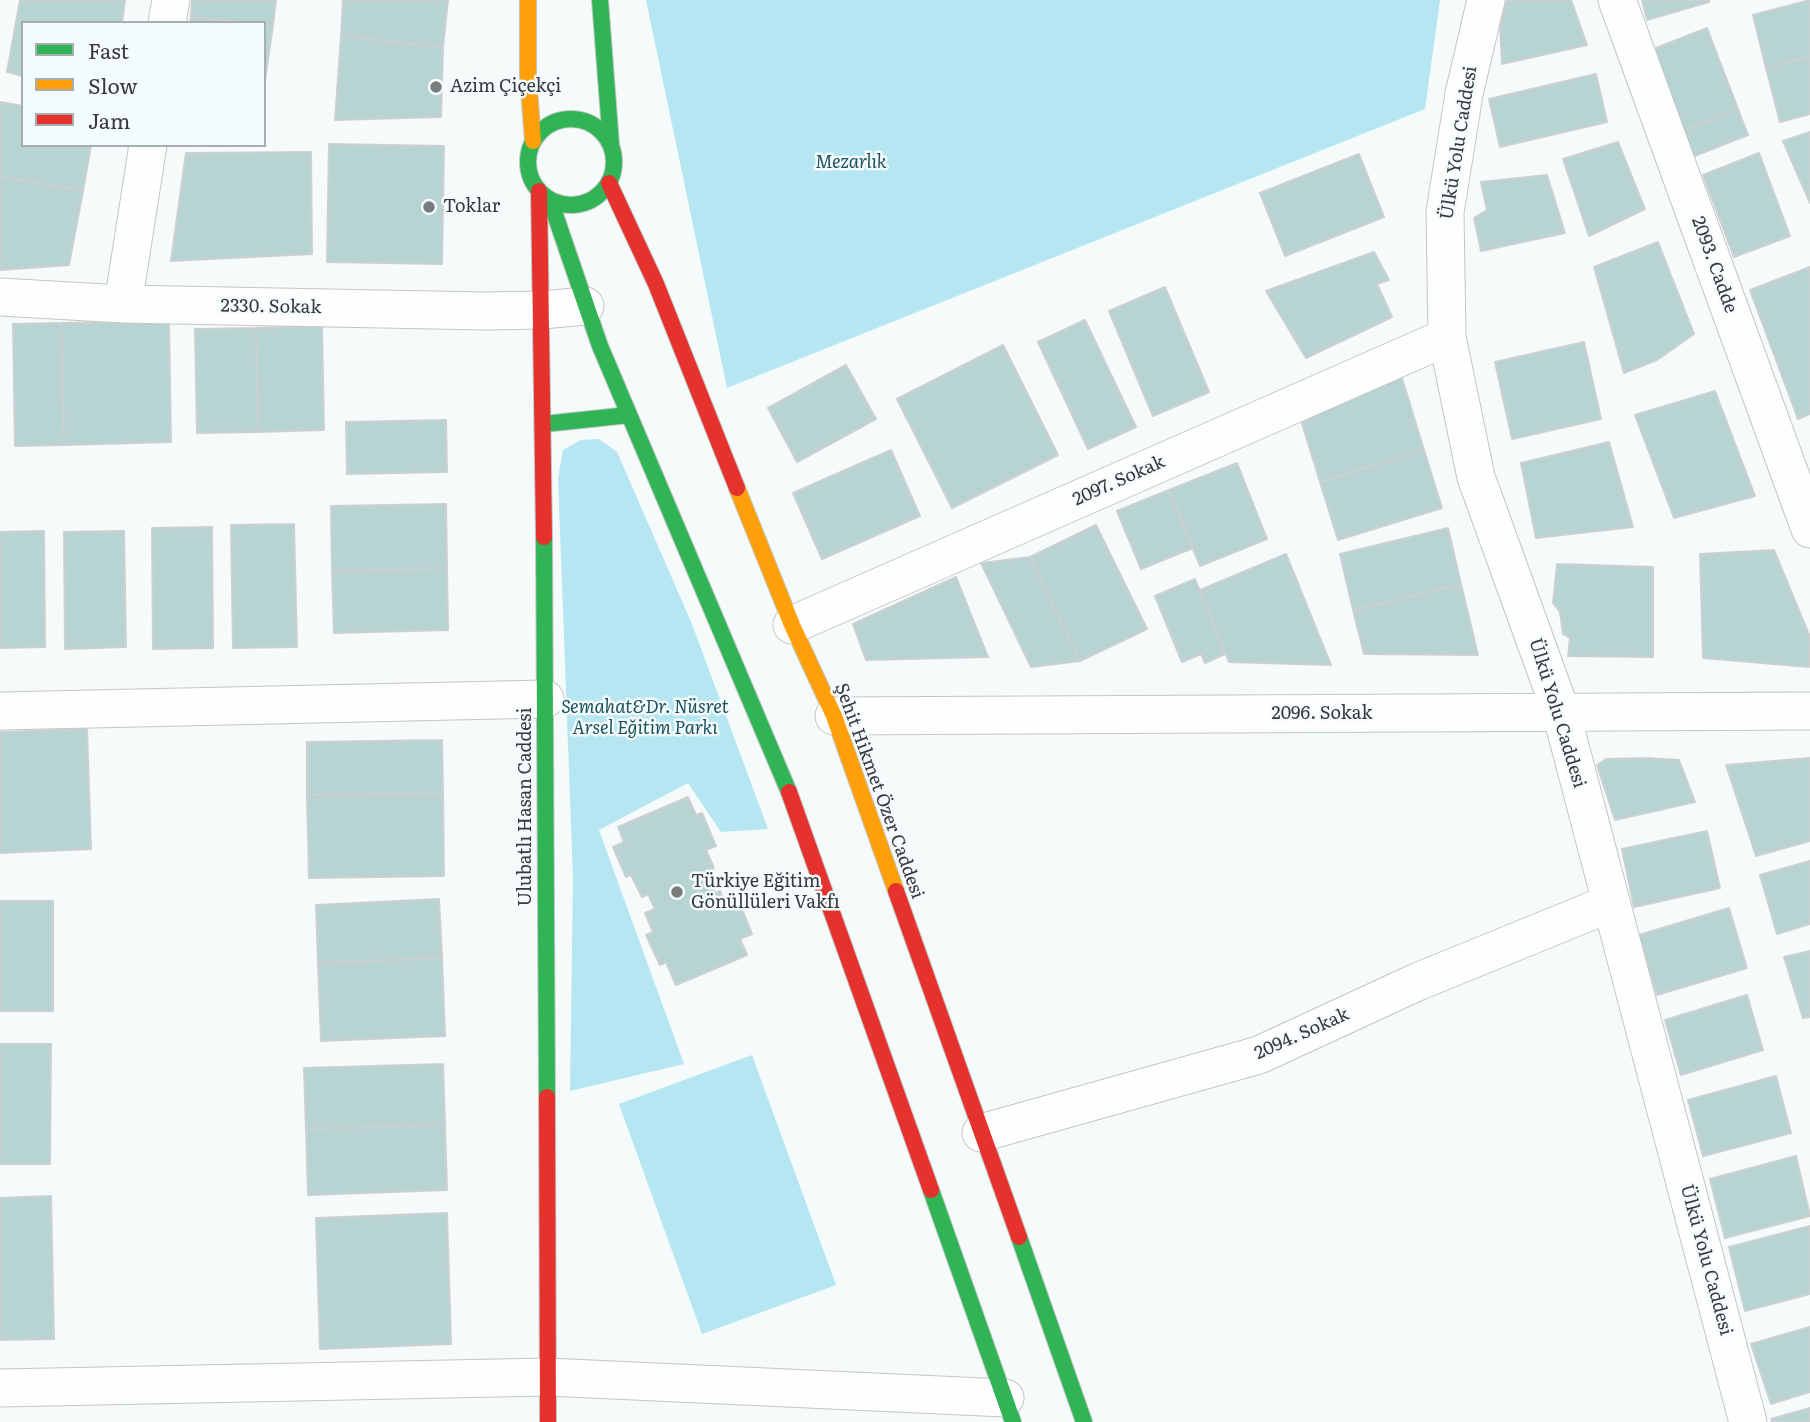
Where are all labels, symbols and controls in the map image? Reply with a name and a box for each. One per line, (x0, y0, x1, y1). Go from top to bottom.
legend (21, 21, 266, 147)
text: Fast (88, 34, 129, 65)
street label: Ülkü Yolu Caddesi (1436, 65, 1482, 221)
text: Slow (88, 69, 138, 100)
place label: Azim Çiçekçi (450, 76, 561, 98)
marker: Azim Çiçekçi (428, 79, 444, 95)
text: Jam (88, 104, 130, 135)
park label: Mezarlık (815, 152, 887, 174)
place label: Toklar (443, 196, 500, 218)
marker: Toklar (421, 199, 437, 215)
street label: 2093. Cadde (1687, 214, 1741, 316)
street label: 2330. Sokak (220, 295, 322, 319)
street label: 2097. Sokak (1070, 451, 1168, 511)
street label: Ülkü Yolu Caddesi (1524, 635, 1590, 791)
street label: Şehit Hikmet Özer Caddesi (830, 680, 928, 902)
park label: Semahat&Dr. Nüsret Arsel Eğitim Parkı (561, 697, 729, 740)
street label: 2096. Sokak (1272, 703, 1372, 725)
street label: Ulubatlı Hasan Caddesi (515, 708, 537, 906)
place label: Türkiye Eğitim Gönüllüleri Vakfı (691, 871, 840, 914)
marker: Türkiye Eğitim Gönüllüleri Vakfı (669, 884, 685, 900)
street label: 2094. Sokak (1251, 1004, 1353, 1064)
street label: Ülkü Yolu Caddesi (1675, 1182, 1737, 1338)

